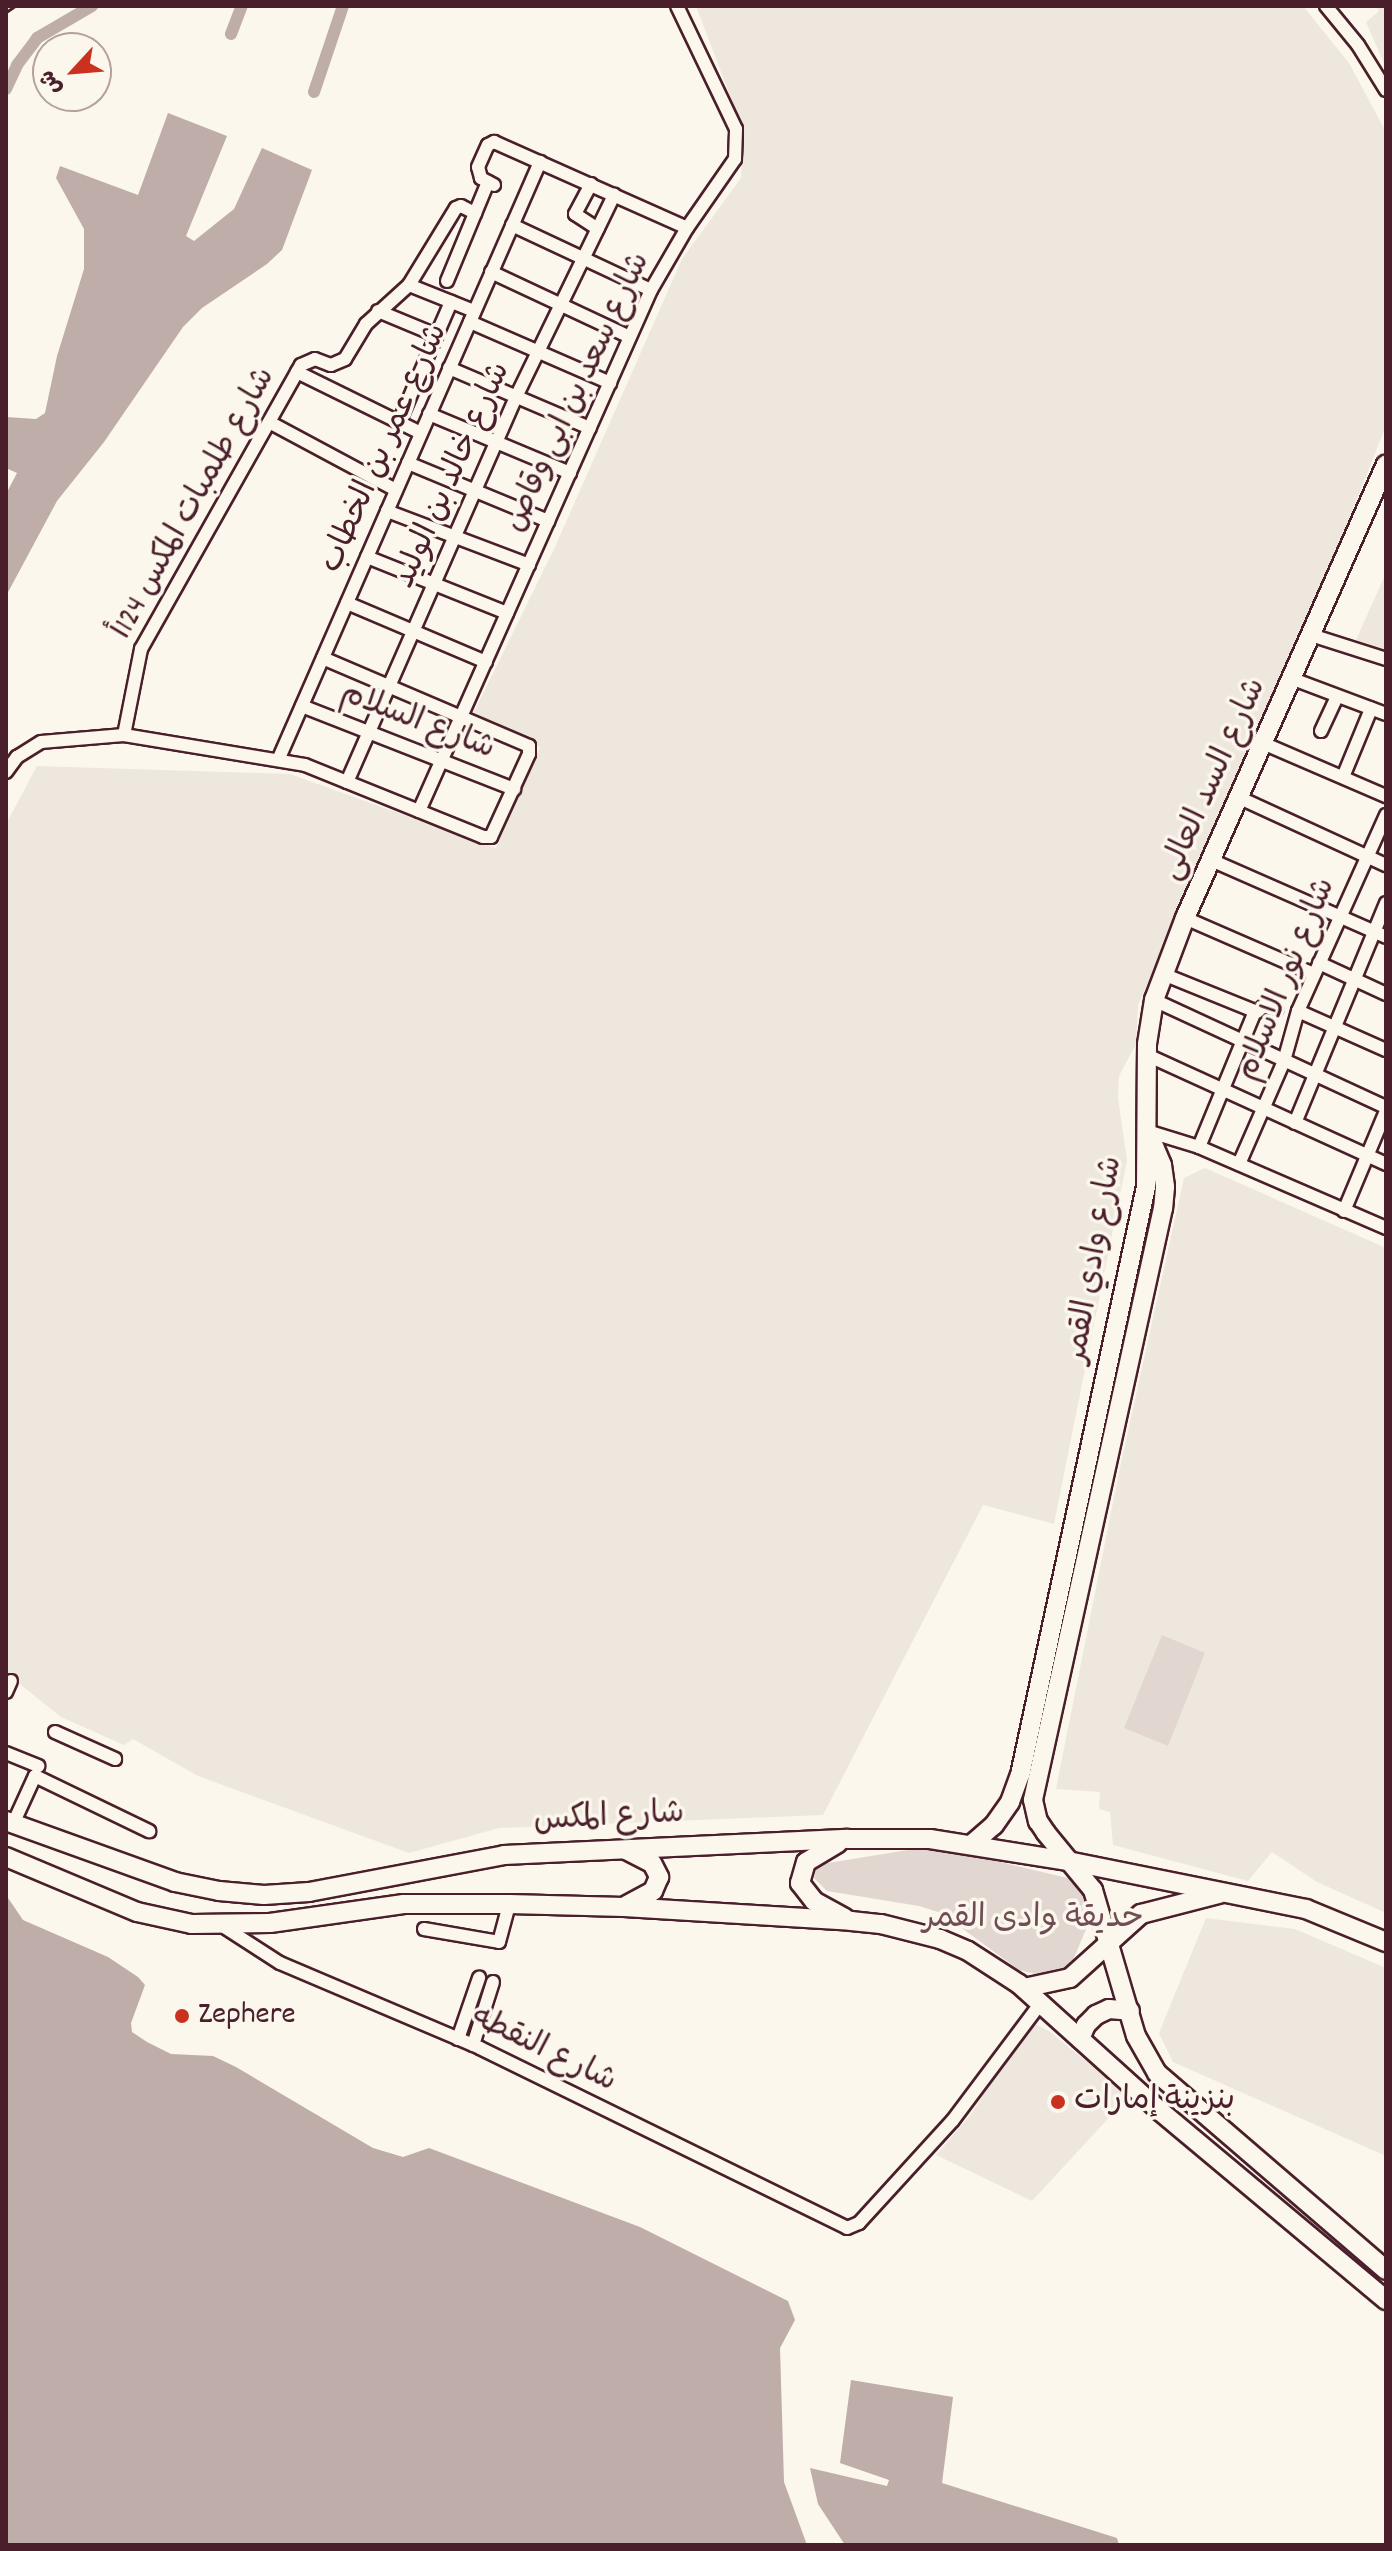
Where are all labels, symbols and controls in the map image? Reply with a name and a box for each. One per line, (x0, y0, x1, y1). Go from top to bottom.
north arrow (32, 32, 112, 112)
text: ش (33, 64, 71, 100)
street label: شارع سعد بن ابى وقاص (497, 247, 661, 539)
street label: شارع عمر بن الخطاب (314, 318, 458, 580)
street label: شارع خالد بن الوليد (387, 357, 521, 595)
street label: شارع طلمبات المكس 124أ (104, 362, 286, 646)
street label: شارع السد العالى (1153, 673, 1277, 887)
street label: شارع السلام (334, 676, 500, 770)
street label: شارع نور الاسلام (1230, 873, 1346, 1087)
street label: شارع وادي القمر (1059, 1153, 1133, 1367)
street label: شارع المكس (533, 1796, 685, 1842)
park label: حديقة وادى القمر (922, 1901, 1144, 1939)
place label: Zephere (198, 1997, 296, 2035)
street label: شارع النقطه (464, 1999, 622, 2103)
marker: Zephere (173, 2007, 191, 2025)
place label: بنزينة إمارات (1074, 2083, 1235, 2121)
marker: بنزينة إمارات (1049, 2093, 1067, 2111)

